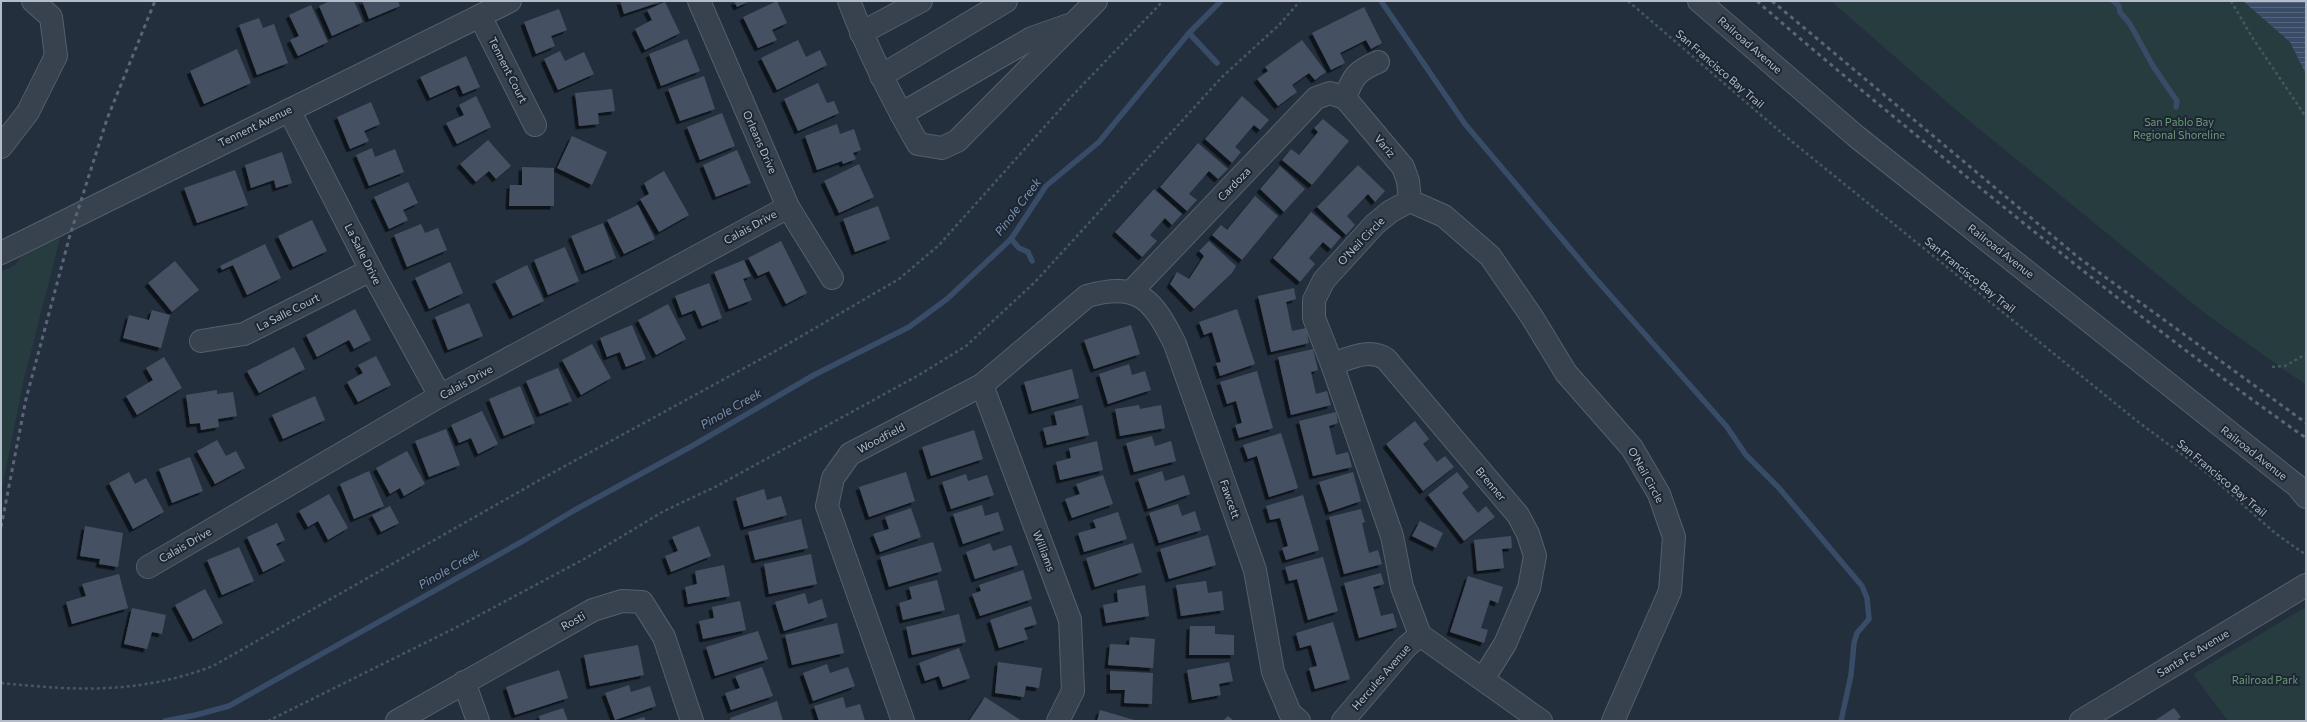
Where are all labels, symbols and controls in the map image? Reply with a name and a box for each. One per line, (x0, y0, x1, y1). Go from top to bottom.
street label: Railroad Avenue (1716, 13, 1785, 76)
street label: San Francisco Bay Trail (1673, 27, 1767, 111)
street label: Tennent Court (486, 35, 531, 105)
street label: Tennent Avenue (216, 102, 294, 149)
street label: Orleans Drive (741, 108, 780, 176)
park label: San Pablo Bay Regional Shoreline (2133, 115, 2225, 141)
street label: Variz (1372, 132, 1399, 160)
street label: Cardoza (1215, 164, 1253, 203)
water label: Pinole Creek (991, 175, 1044, 238)
street label: Calais Drive (721, 207, 779, 246)
street label: O'Neil Circle (1335, 214, 1387, 267)
street label: La Salle Drive (343, 221, 384, 286)
street label: Railroad Avenue (1966, 221, 2037, 281)
street label: San Francisco Bay Trail (1922, 234, 2018, 315)
street label: La Salle Court (254, 290, 322, 333)
street label: Calais Drive (437, 362, 495, 401)
water label: Pinole Creek (697, 385, 764, 431)
street label: Woodfield (855, 420, 907, 456)
street label: Railroad Avenue (2219, 423, 2290, 483)
street label: San Francisco Bay Trail (2175, 436, 2270, 519)
street label: O'Neil Circle (1626, 445, 1667, 505)
street label: Brenner (1474, 464, 1510, 504)
street label: Fawcett (1218, 478, 1243, 521)
street label: Calais Drive (156, 524, 213, 565)
street label: Williams (1031, 528, 1058, 573)
water label: Pinole Creek (415, 545, 482, 591)
street label: Rosti (558, 609, 587, 633)
street label: Santa Fe Avenue (2154, 626, 2231, 679)
street label: Hercules Avenue (1349, 641, 1413, 712)
park label: Railroad Park (2232, 673, 2298, 686)

